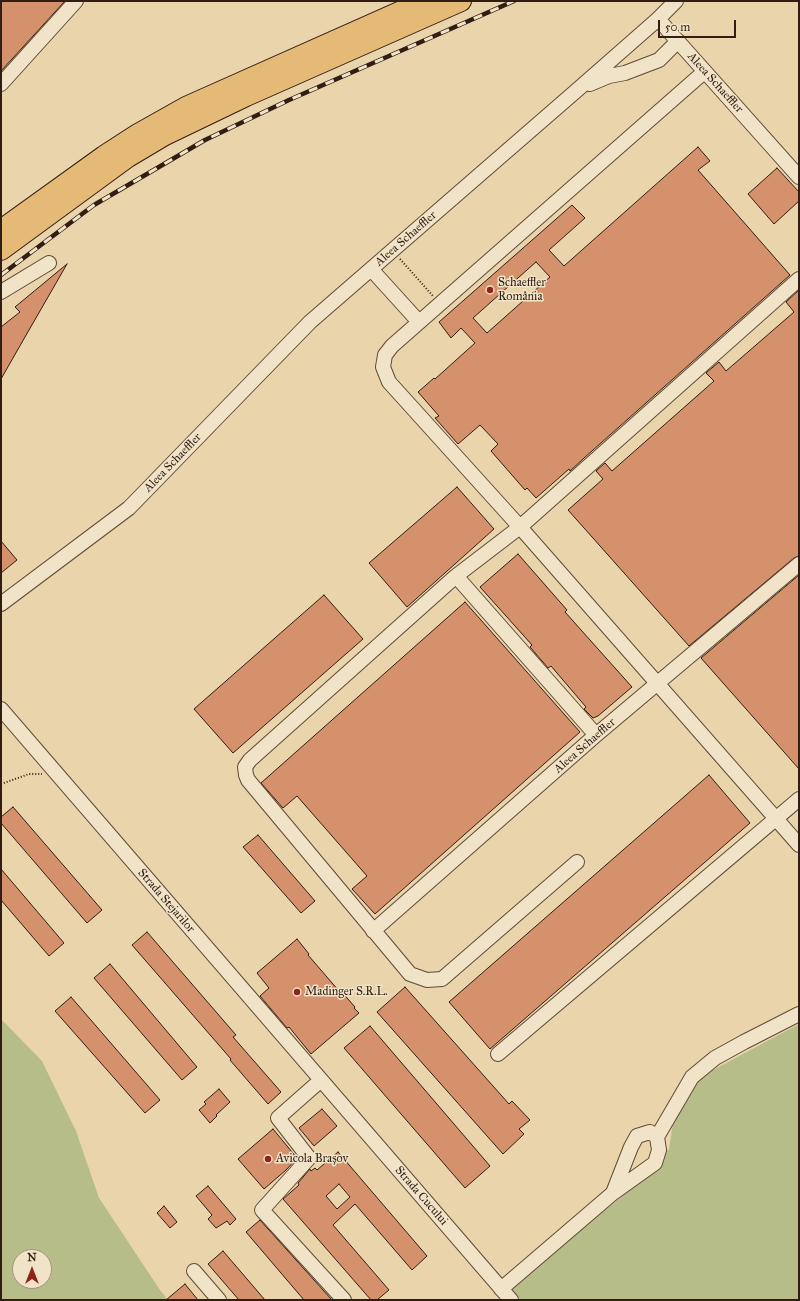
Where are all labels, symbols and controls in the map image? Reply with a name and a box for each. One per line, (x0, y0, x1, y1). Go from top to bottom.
scale bar (660, 12, 738, 38)
text: 50 m (665, 20, 690, 34)
street label: Aleea Schaeffler (684, 50, 746, 116)
street label: Aleea Schaeffler (372, 208, 440, 270)
place label: Schaeffler România (498, 276, 546, 304)
marker: Schaeffler România (485, 285, 495, 295)
street label: Aleea Schaeffler (141, 430, 205, 496)
street label: Aleea Schaeffler (551, 715, 619, 777)
street label: Strada Stejarilor (134, 866, 198, 936)
place label: Madinger S.R.L. (305, 985, 388, 999)
marker: Madinger S.R.L. (292, 987, 302, 997)
place label: Avicola Brașov (276, 1152, 348, 1166)
marker: Avicola Brașov (263, 1154, 273, 1164)
street label: Strada Cucului (392, 1164, 450, 1228)
north arrow (12, 1249, 52, 1289)
text: N (27, 1251, 37, 1264)

